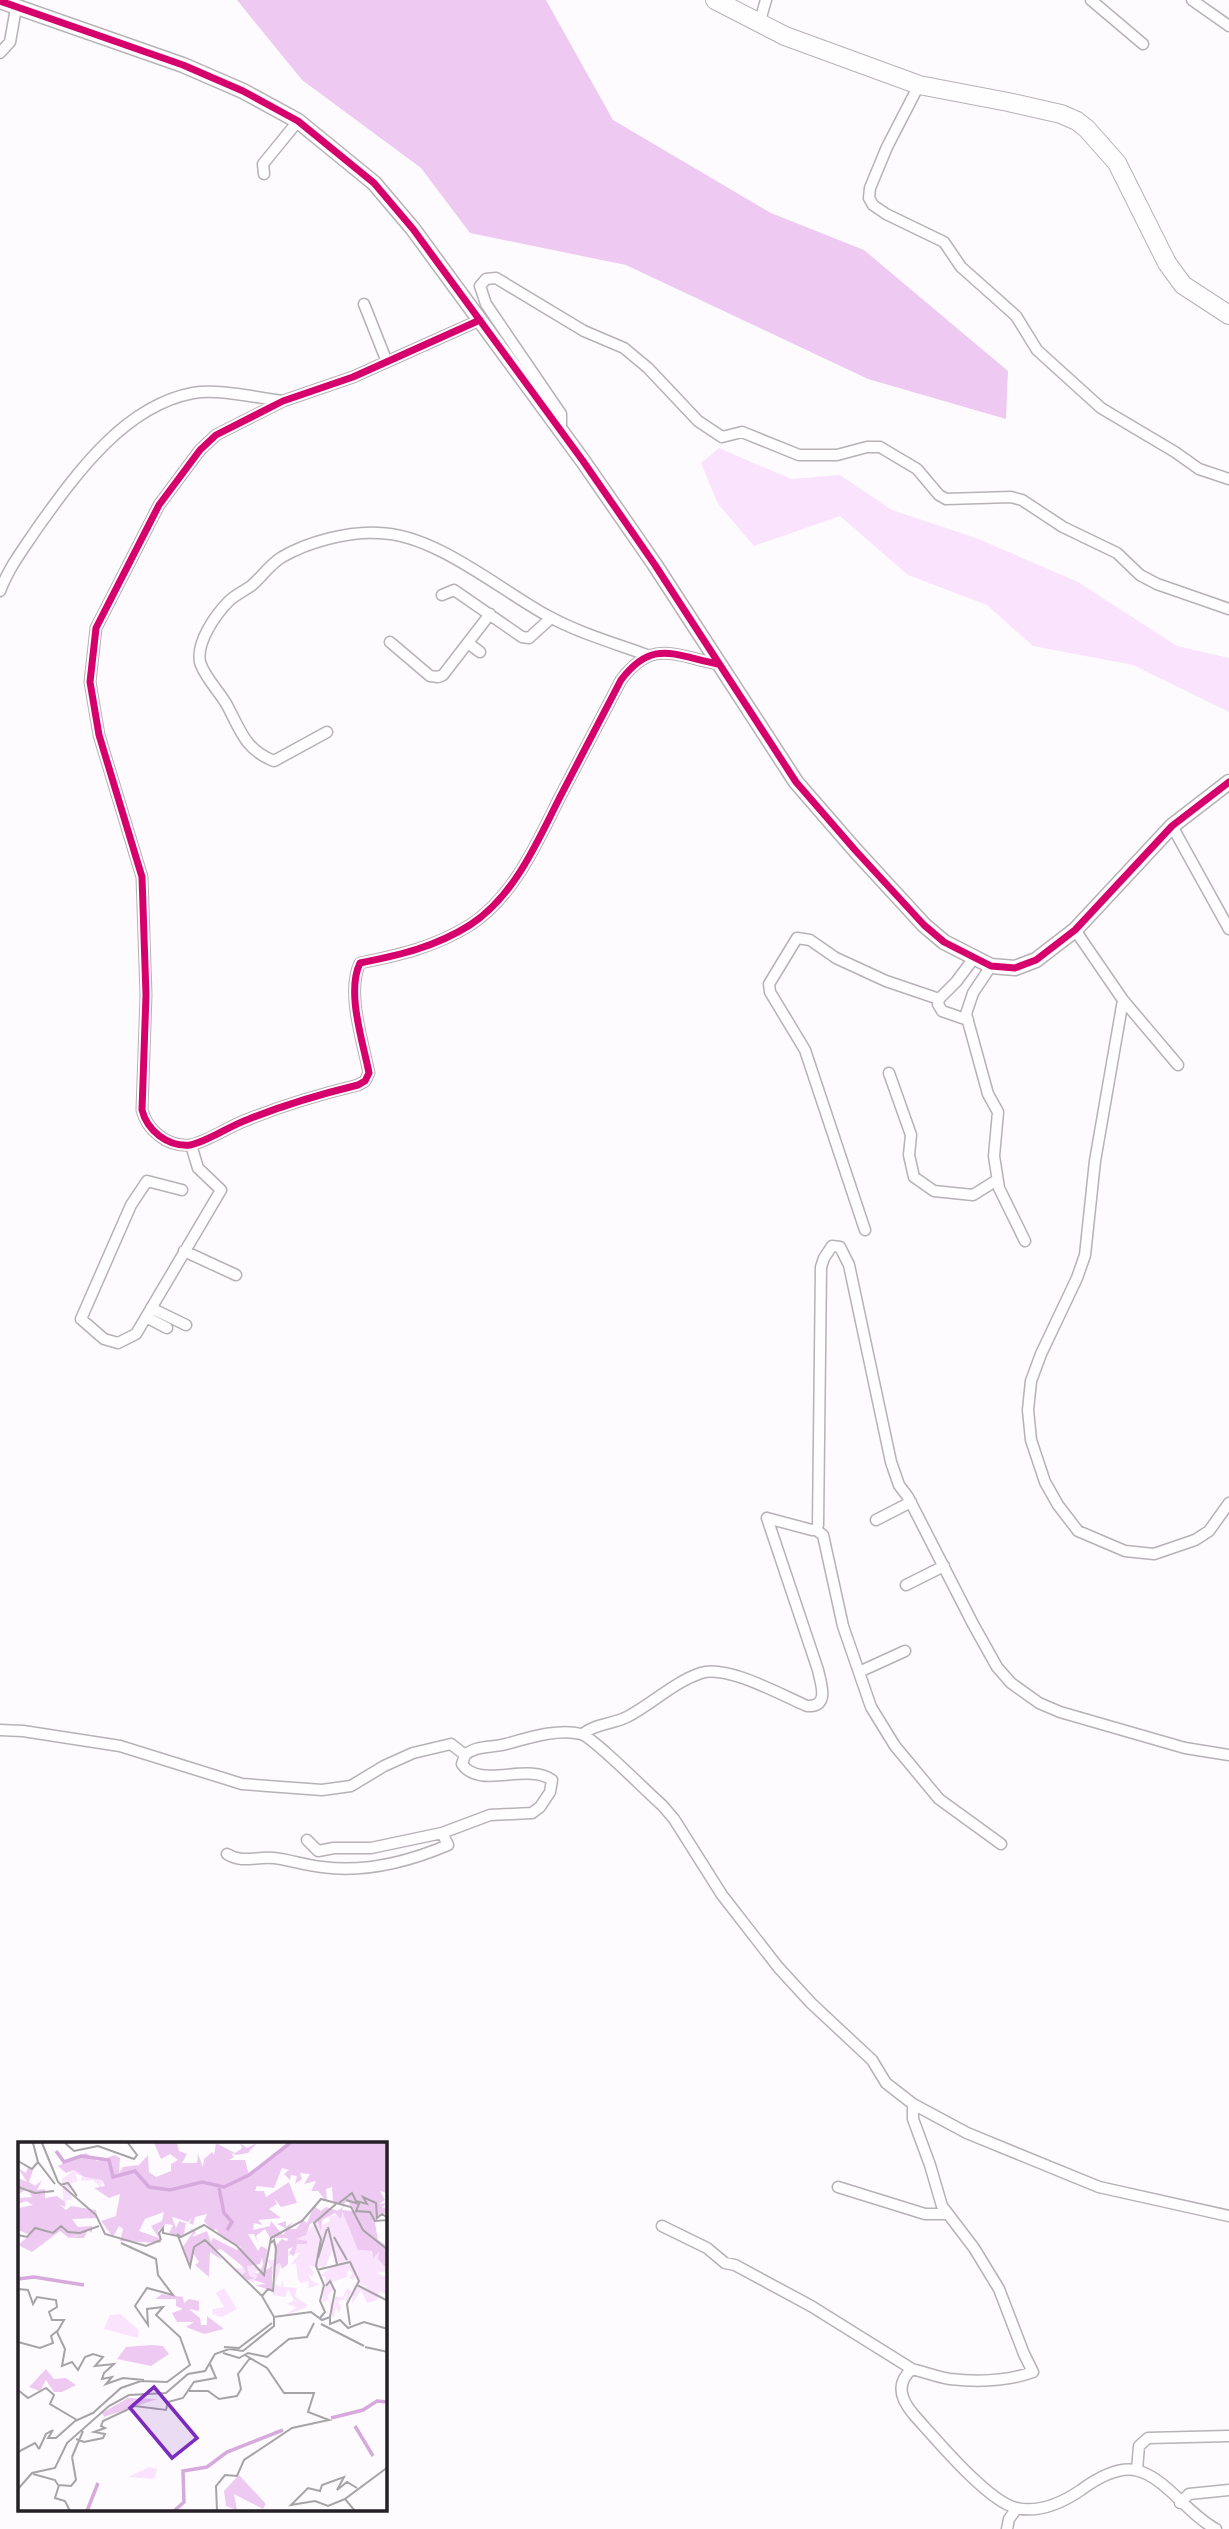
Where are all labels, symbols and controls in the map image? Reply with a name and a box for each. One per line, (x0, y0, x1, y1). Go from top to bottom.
inset map (18, 2142, 387, 2512)

